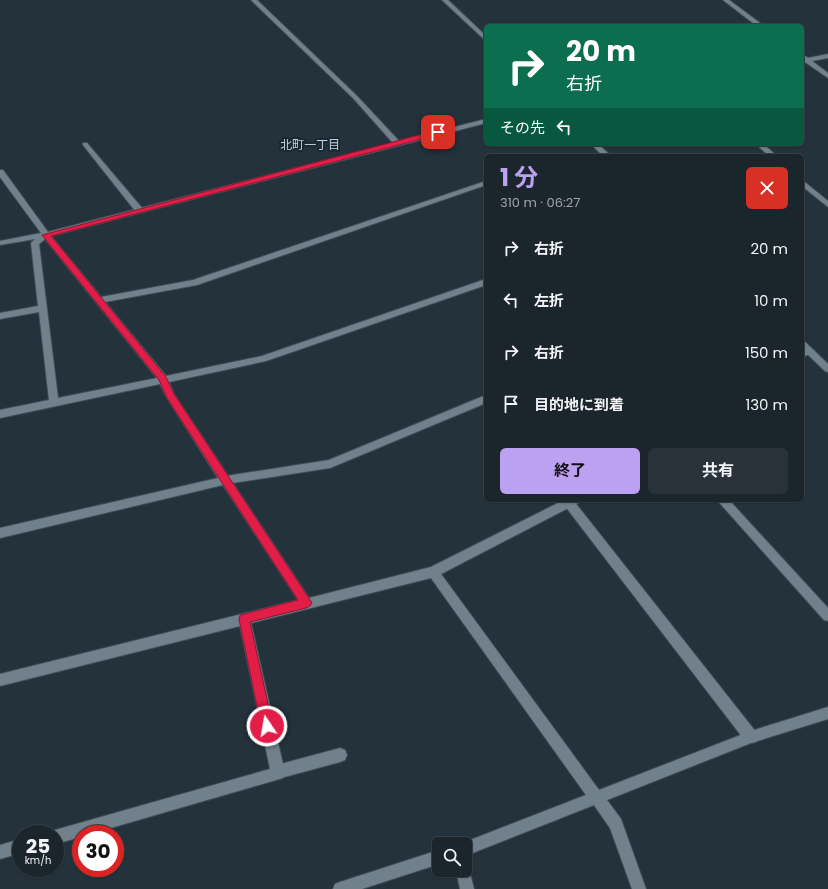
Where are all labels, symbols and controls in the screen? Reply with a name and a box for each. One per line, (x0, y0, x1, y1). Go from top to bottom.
text: 20 m (566, 32, 636, 71)
icon: right (500, 40, 552, 92)
text: 右折 (566, 71, 602, 96)
pin (421, 115, 455, 149)
icon: left (553, 116, 575, 138)
text: その先 (500, 117, 545, 138)
icon: arrive (427, 121, 449, 143)
district label: 北町一丁目 (280, 136, 340, 153)
text: 1 分 (500, 161, 538, 194)
button: close (746, 167, 788, 209)
text: 310 m · 06:27 (500, 193, 580, 212)
icon: right (500, 237, 522, 259)
text: 右折 (534, 238, 564, 259)
text: 20 m (750, 238, 788, 259)
icon: left (500, 289, 522, 311)
text: 左折 (534, 290, 564, 311)
text: 10 m (754, 290, 788, 311)
icon: right (500, 341, 522, 363)
text: 右折 (534, 342, 564, 363)
text: 150 m (745, 342, 788, 363)
icon: arrive (500, 393, 522, 415)
text: 目的地に到着 (534, 394, 624, 415)
text: 130 m (745, 394, 788, 415)
button: 終了 (500, 448, 640, 494)
button: 共有 (648, 448, 788, 494)
position arrow (246, 705, 288, 747)
speed limit sign: 30 (72, 825, 124, 877)
text: 25 (26, 832, 50, 860)
map controls (432, 837, 472, 877)
button: search (432, 837, 472, 877)
text: km/h (25, 853, 51, 868)

